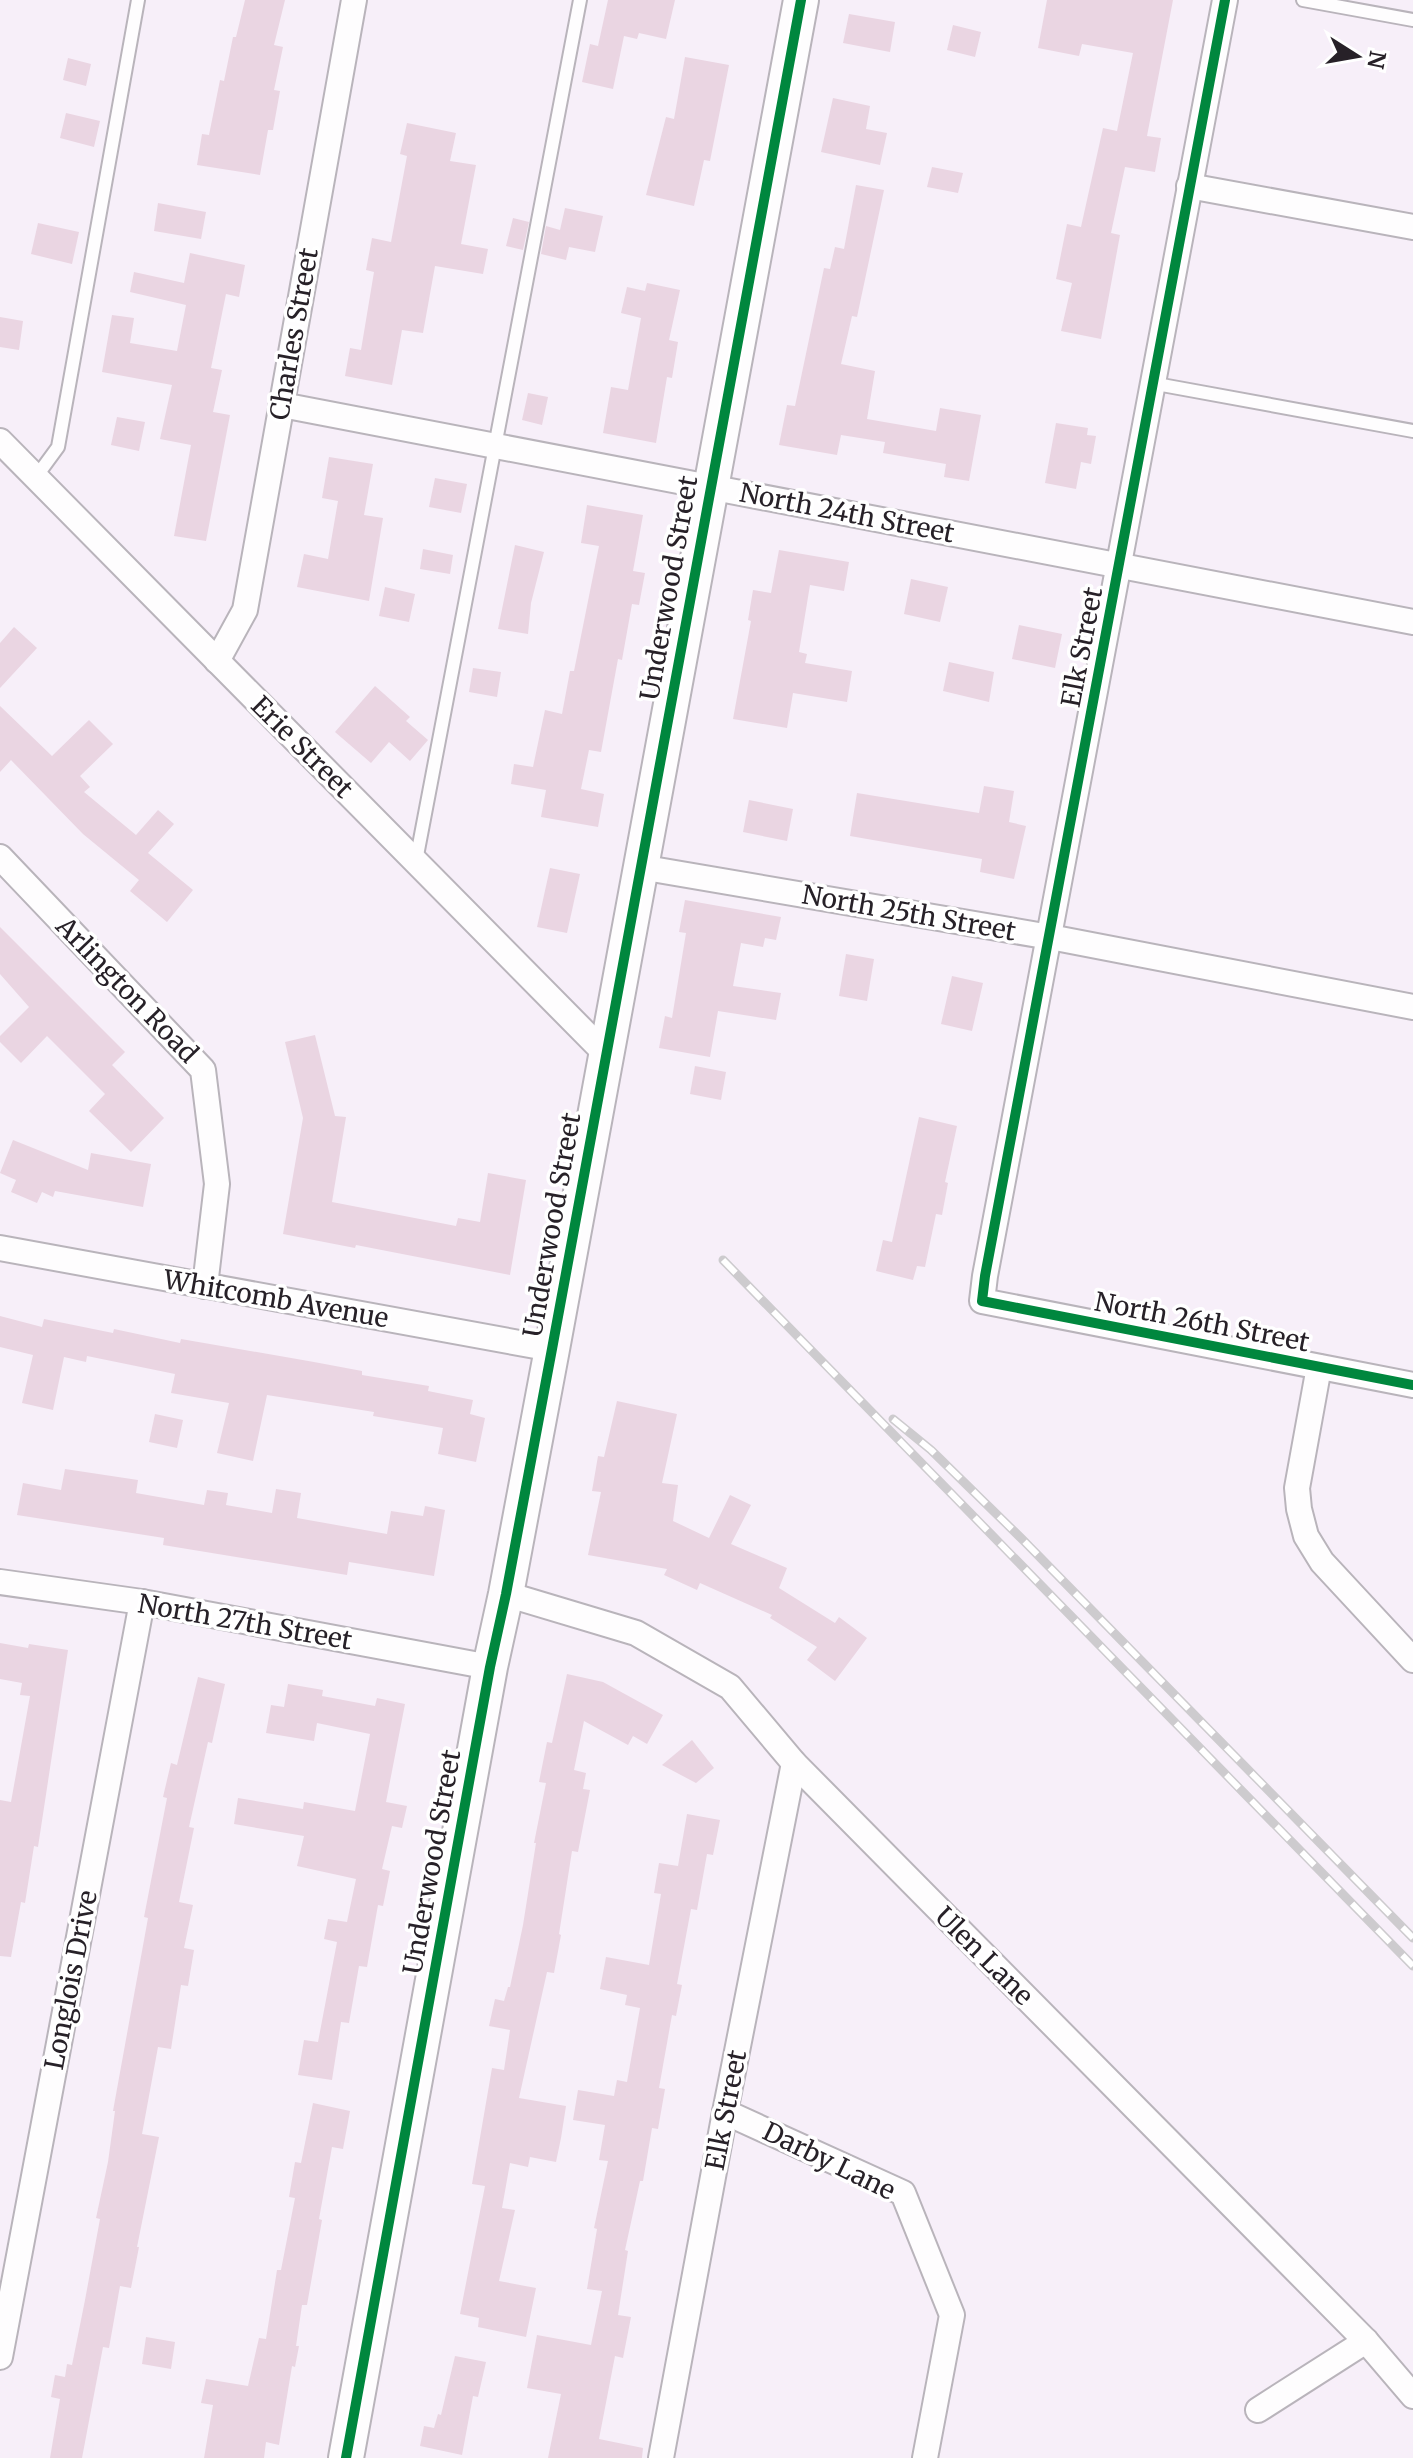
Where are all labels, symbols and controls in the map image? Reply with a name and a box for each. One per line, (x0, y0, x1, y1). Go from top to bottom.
north arrow (1317, 16, 1397, 96)
text: N (1361, 49, 1392, 72)
street label: Charles Street (262, 245, 325, 423)
street label: Underwood Street (633, 473, 705, 703)
street label: North 24th Street (737, 476, 957, 550)
street label: Elk Street (1054, 584, 1109, 710)
street label: Erie Street (244, 689, 360, 805)
street label: North 25th Street (800, 877, 1019, 948)
street label: Arlington Road (49, 909, 205, 1070)
street label: Underwood Street (516, 1110, 588, 1340)
street label: Whitcomb Avenue (160, 1262, 391, 1335)
street label: North 26th Street (1092, 1285, 1312, 1359)
street label: North 27th Street (135, 1586, 355, 1657)
street label: Underwood Street (396, 1747, 468, 1977)
street label: Longlois Drive (37, 1887, 104, 2072)
street label: Ulen Lane (928, 1900, 1040, 2012)
street label: Elk Street (698, 2047, 753, 2173)
street label: Darby Lane (758, 2114, 901, 2207)

